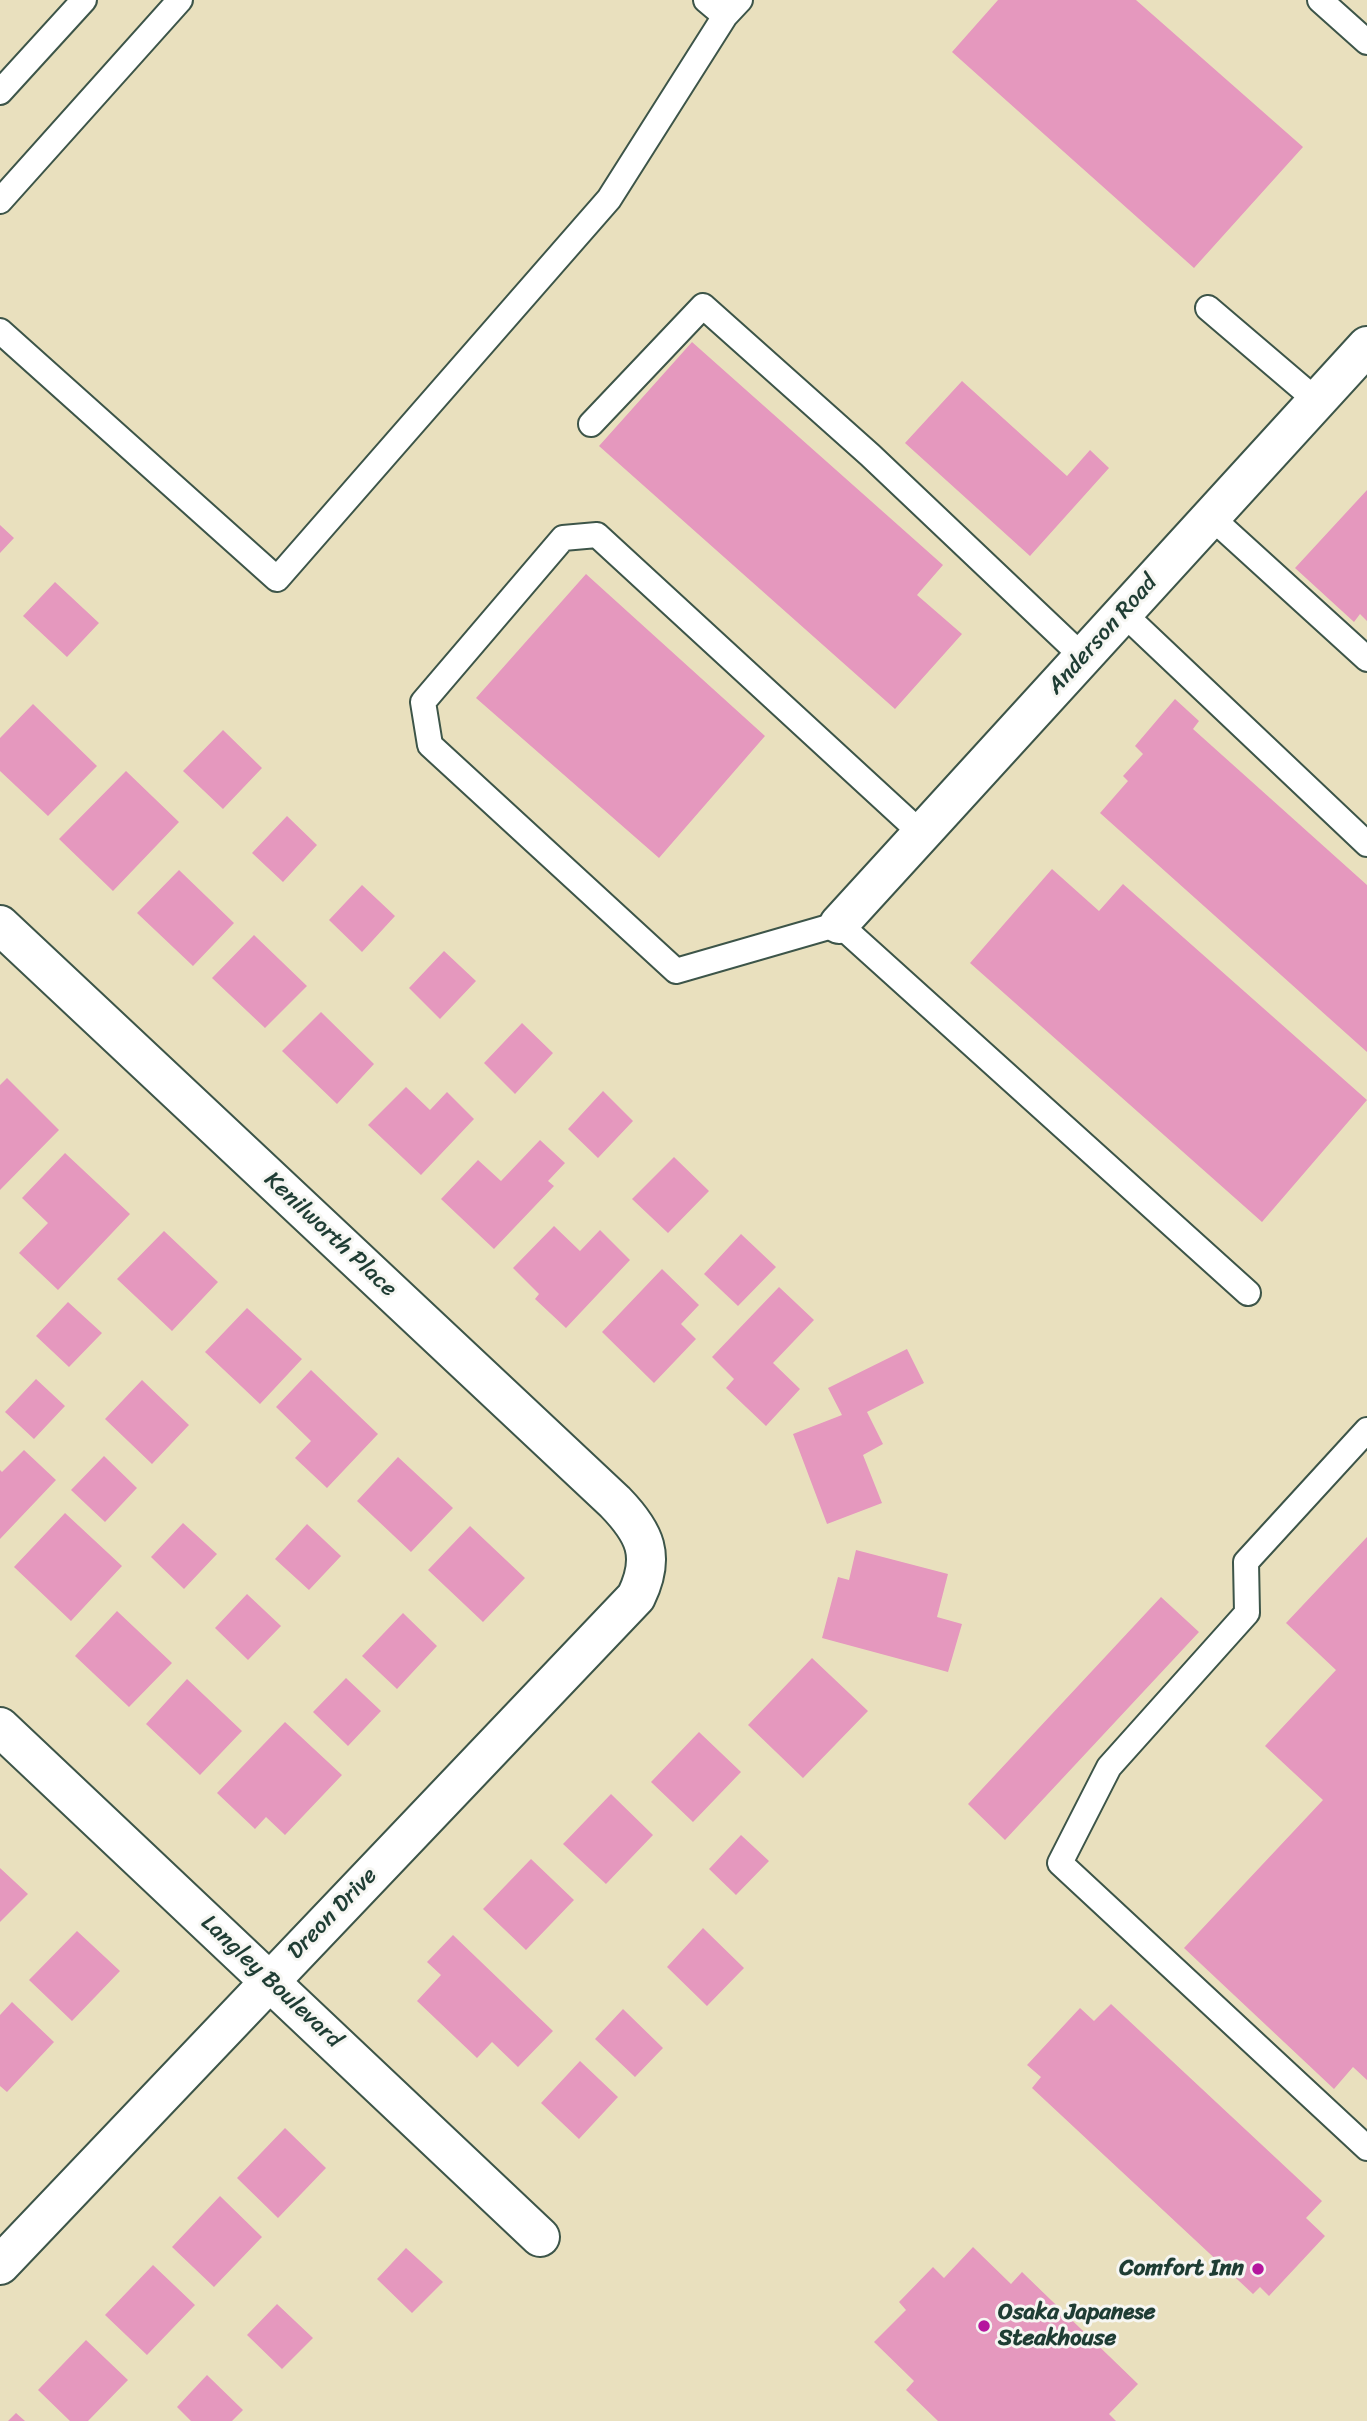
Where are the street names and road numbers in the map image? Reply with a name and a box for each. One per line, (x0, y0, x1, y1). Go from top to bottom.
street label: Anderson Road (1042, 570, 1164, 700)
street label: Kenilworth Place (258, 1167, 402, 1303)
street label: Dreon Drive (282, 1862, 384, 1966)
street label: Langley Boulevard (195, 1910, 347, 2054)

